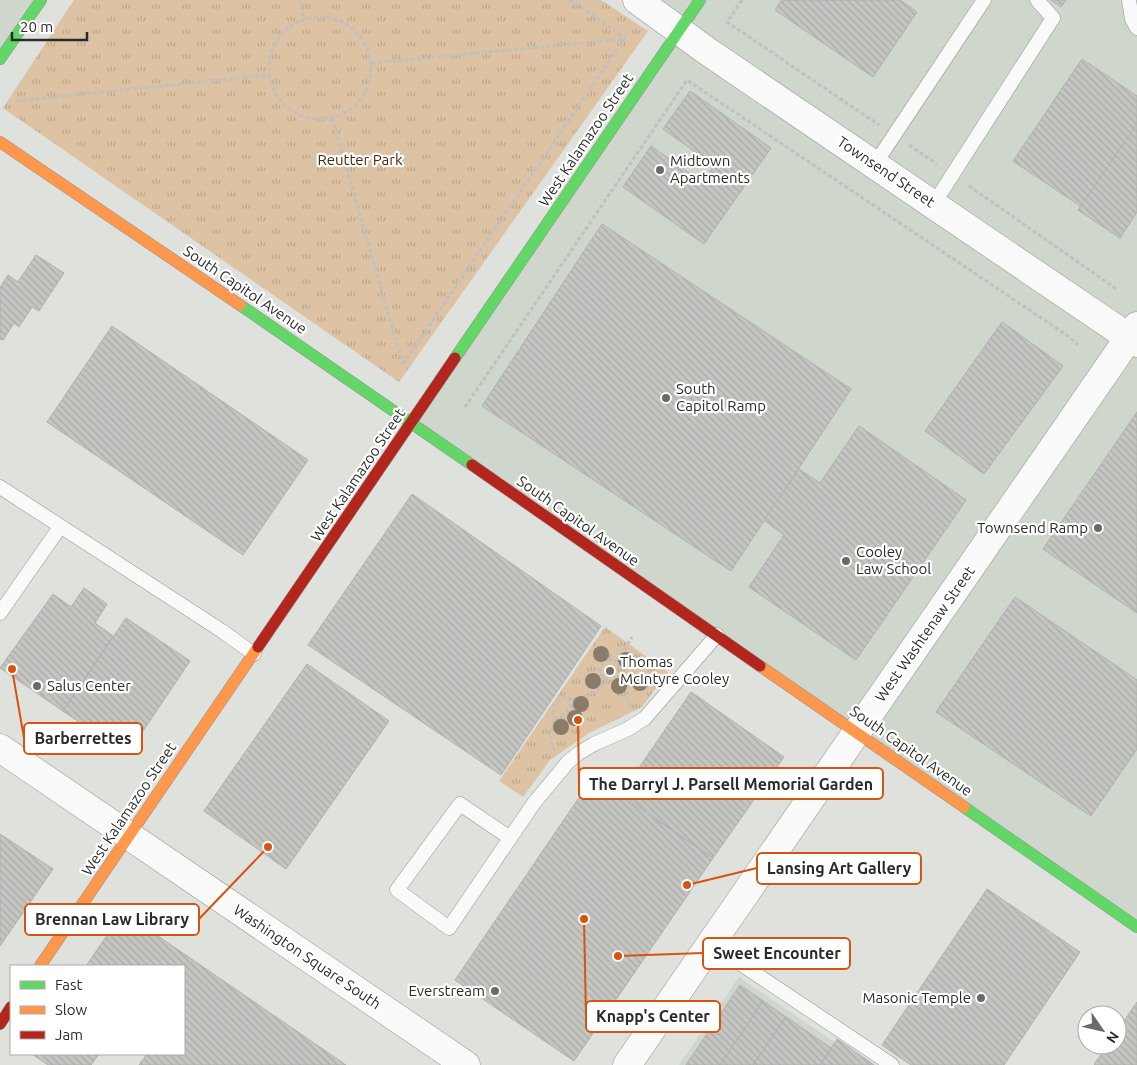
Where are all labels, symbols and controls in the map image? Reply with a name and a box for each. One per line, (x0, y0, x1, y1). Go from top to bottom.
scale bar (12, 10, 88, 42)
text: 20 m (20, 18, 53, 35)
street label: West Kalamazoo Street (535, 70, 636, 209)
street label: Townsend Street (834, 133, 938, 211)
park label: Reutter Park (317, 151, 403, 168)
place label: Midtown Apartments (670, 152, 750, 186)
marker: Midtown Apartments (654, 164, 666, 176)
street label: South Capitol Avenue (180, 242, 310, 337)
place label: South Capitol Ramp (676, 380, 766, 414)
marker: South Capitol Ramp (660, 392, 672, 404)
street label: West Kalamazoo Street (307, 405, 408, 544)
street label: South Capitol Avenue (514, 472, 643, 569)
place label: Townsend Ramp (977, 519, 1088, 536)
marker: Townsend Ramp (1092, 522, 1104, 534)
place label: Cooley Law School (856, 543, 931, 577)
marker: Cooley Law School (840, 555, 852, 567)
street label: West Washtenaw Street (871, 563, 978, 705)
place label: Thomas McIntyre Cooley (620, 653, 729, 687)
marker: Thomas McIntyre Cooley (604, 665, 616, 677)
place label: Salus Center (47, 677, 131, 694)
marker: Salus Center (31, 680, 43, 692)
street label: South Capitol Avenue (847, 702, 976, 799)
callout: Barberrettes (24, 723, 142, 754)
text: Barberrettes (34, 729, 132, 747)
street label: West Kalamazoo Street (78, 739, 179, 878)
callout: The Darryl J. Parsell Memorial Garden (579, 768, 883, 799)
text: The Darryl J. Parsell Memorial Garden (589, 775, 873, 793)
callout: Lansing Art Gallery (757, 853, 921, 884)
text: Lansing Art Gallery (767, 859, 912, 877)
street label: Washington Square South (230, 901, 384, 1012)
callout: Brennan Law Library (25, 904, 199, 935)
text: Brennan Law Library (35, 910, 190, 928)
callout: Sweet Encounter (703, 938, 850, 969)
text: Sweet Encounter (713, 944, 841, 962)
legend (10, 965, 185, 1055)
text: Fast (55, 976, 83, 993)
place label: Everstream (408, 982, 485, 999)
marker: Everstream (489, 985, 501, 997)
place label: Masonic Temple (863, 989, 971, 1006)
marker: Masonic Temple (975, 992, 987, 1004)
text: Slow (55, 1001, 88, 1018)
callout: Knapp's Center (586, 1001, 720, 1032)
north arrow (1077, 1005, 1127, 1055)
text: Knapp's Center (596, 1007, 710, 1025)
text: Jam (55, 1026, 83, 1043)
text: N (1103, 1028, 1122, 1046)

